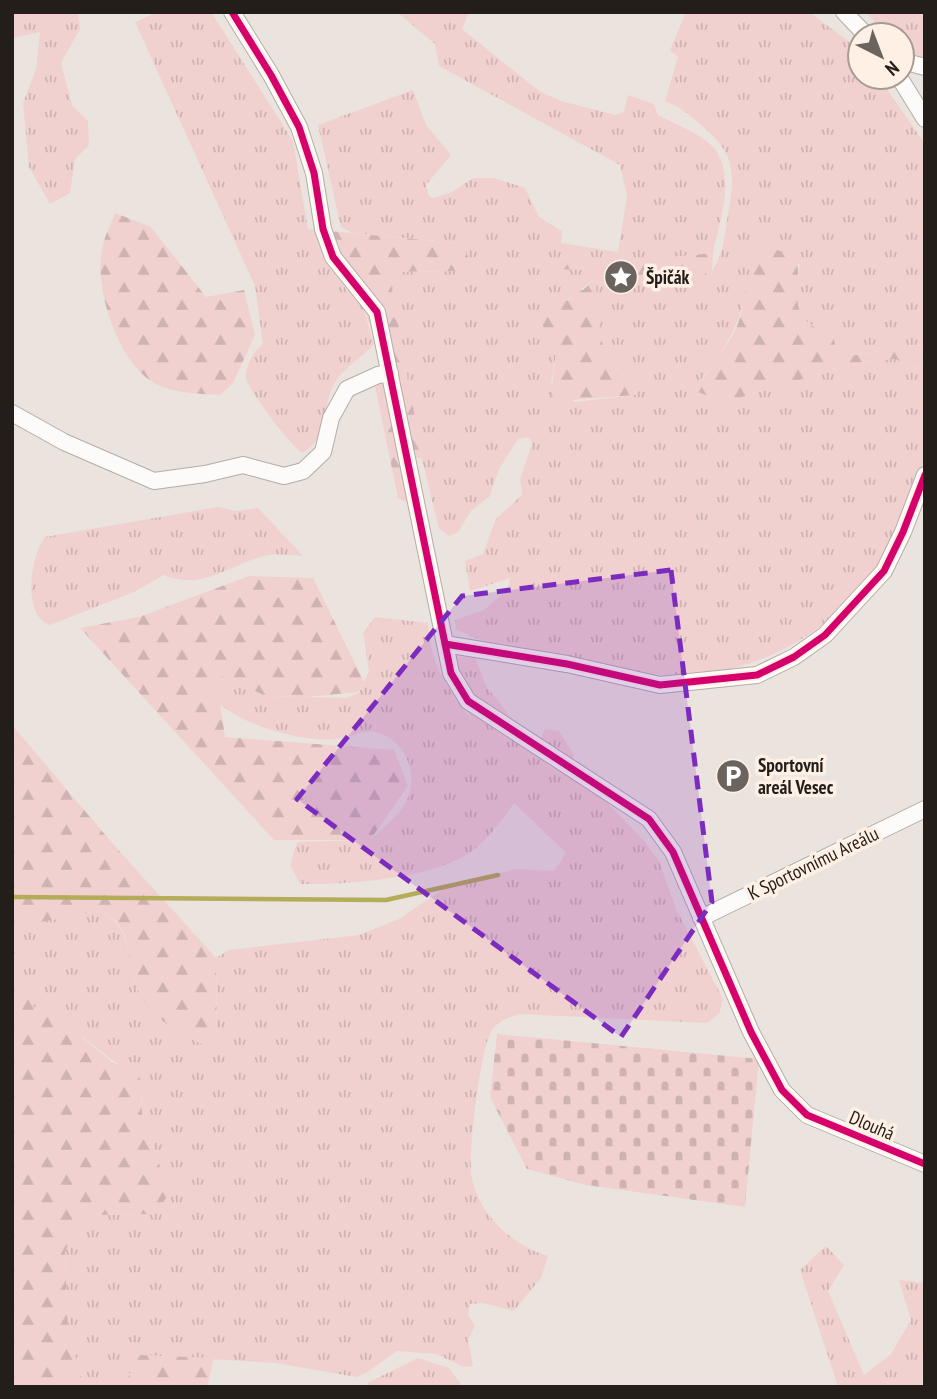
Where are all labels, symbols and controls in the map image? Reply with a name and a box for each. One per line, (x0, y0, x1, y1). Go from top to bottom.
north arrow (846, 21, 916, 91)
text: N (881, 56, 904, 81)
place icon: Špičák (602, 258, 640, 296)
place label: Špičák (646, 265, 690, 289)
place label: Sportovní areál Vesec (758, 753, 834, 799)
parking icon: Sportovní areál Vesec (714, 757, 752, 795)
street label: K Sportovnímu Areálu (744, 821, 882, 905)
street label: Dlouhá (846, 1105, 898, 1145)

